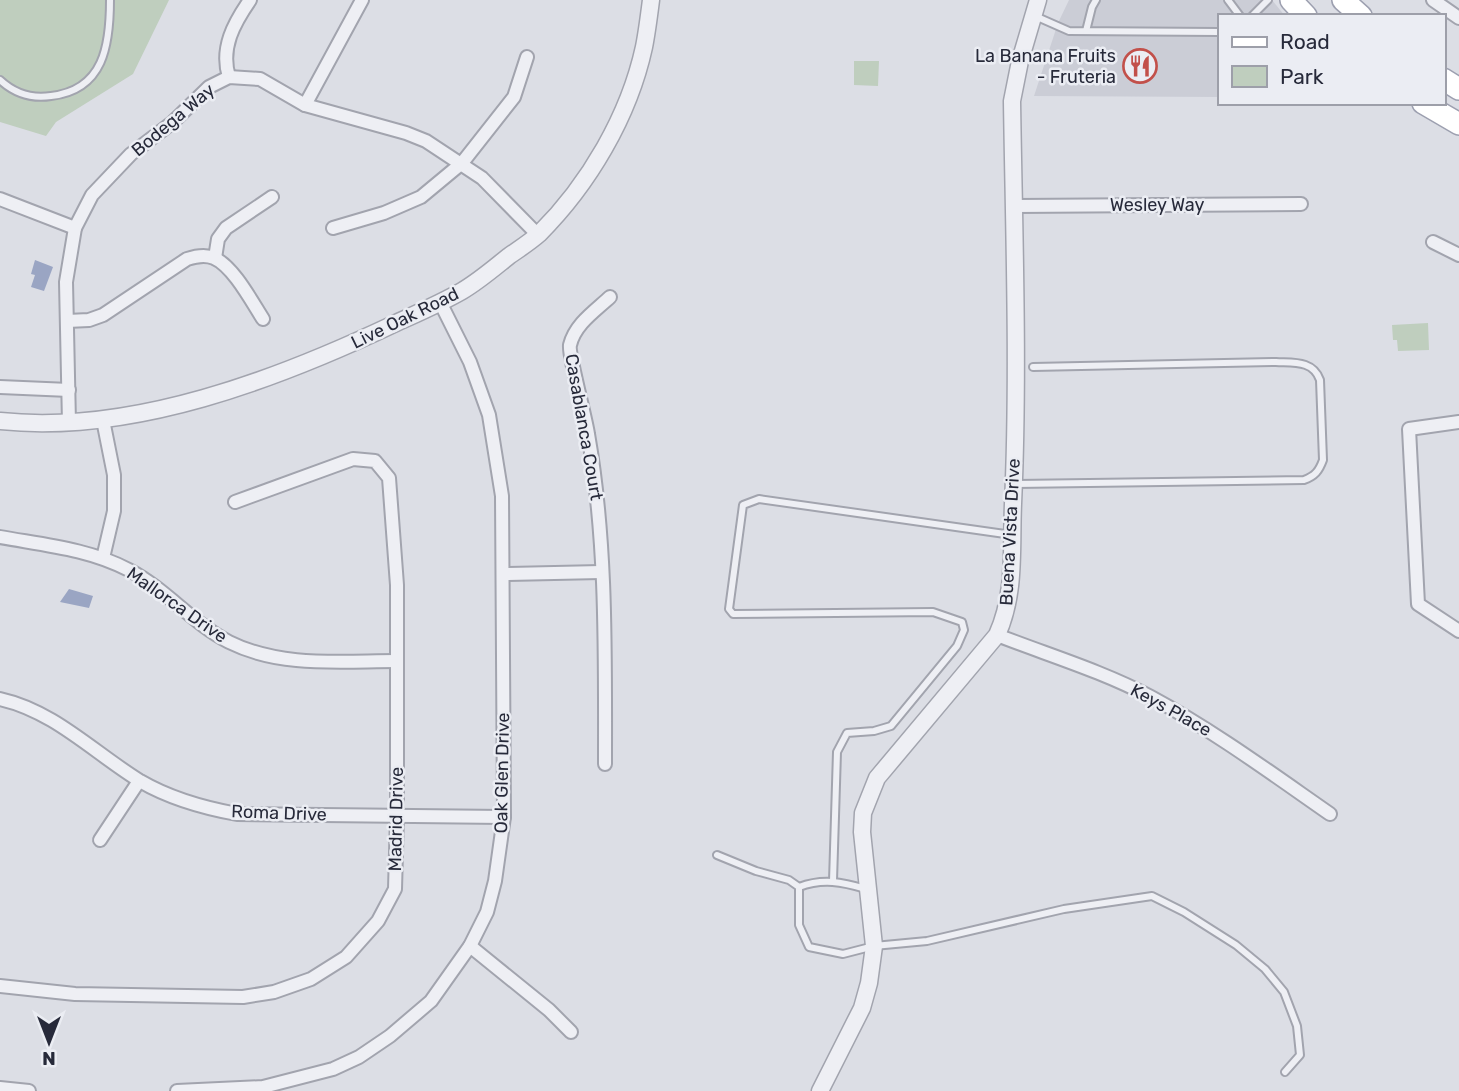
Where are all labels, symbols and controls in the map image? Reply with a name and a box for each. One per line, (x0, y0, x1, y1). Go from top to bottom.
legend (1218, 14, 1445, 105)
text: Road (1280, 29, 1330, 54)
place label: La Banana Fruits - Fruteria (975, 45, 1116, 88)
restaurant icon: La Banana Fruits - Fruteria (1121, 47, 1159, 85)
text: Park (1280, 64, 1324, 89)
street label: Bodega Way (127, 79, 219, 161)
street label: Wesley Way (1110, 194, 1204, 216)
street label: Live Oak Road (348, 282, 462, 354)
street label: Casablanca Court (560, 352, 608, 502)
street label: Buena Vista Drive (995, 458, 1025, 606)
street label: Mallorca Drive (123, 562, 231, 648)
street label: Keys Place (1127, 679, 1215, 741)
street label: Oak Glen Drive (490, 712, 514, 834)
street label: Madrid Drive (384, 767, 408, 871)
street label: Roma Drive (231, 800, 327, 826)
north arrow (14, 1007, 84, 1077)
text: N (42, 1047, 56, 1070)

